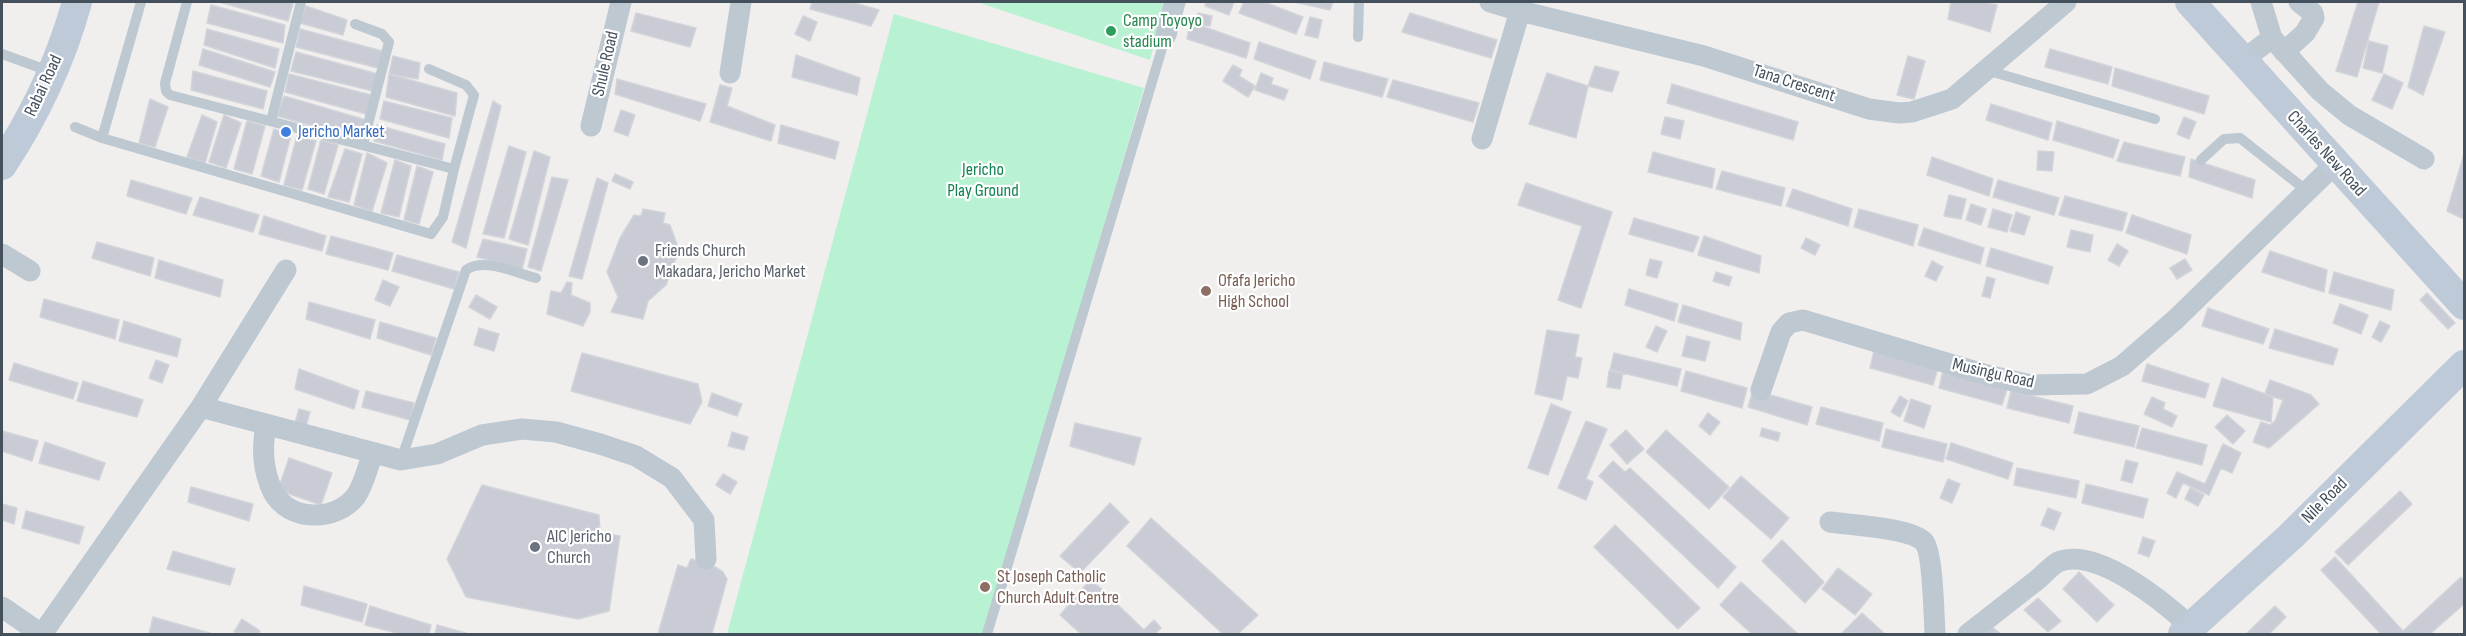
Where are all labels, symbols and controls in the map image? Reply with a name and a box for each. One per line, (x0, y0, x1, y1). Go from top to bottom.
place label: Camp Toyoyo stadium (1123, 10, 1202, 52)
marker: Camp Toyoyo stadium (1104, 24, 1118, 38)
street label: Shule Road (588, 29, 624, 99)
street label: Rabai Road (20, 52, 68, 120)
street label: Tana Crescent (1750, 61, 1838, 107)
street label: Charles New Road (2282, 107, 2370, 201)
place label: Jericho Market (298, 121, 385, 143)
marker: Jericho Market (279, 125, 293, 139)
park label: Jericho Play Ground (947, 159, 1019, 201)
place label: Friends Church Makadara, Jericho Market (655, 240, 806, 282)
marker: Friends Church Makadara, Jericho Market (636, 254, 650, 268)
place label: Ofafa Jericho High School (1218, 270, 1295, 312)
marker: Ofafa Jericho High School (1199, 284, 1213, 298)
street label: Musingu Road (1950, 354, 2036, 394)
street label: Nile Road (2298, 474, 2352, 528)
place label: AIC Jericho Church (547, 526, 612, 568)
marker: AIC Jericho Church (528, 540, 542, 554)
place label: St Joseph Catholic Church Adult Centre (997, 566, 1119, 608)
marker: St Joseph Catholic Church Adult Centre (978, 580, 992, 594)

